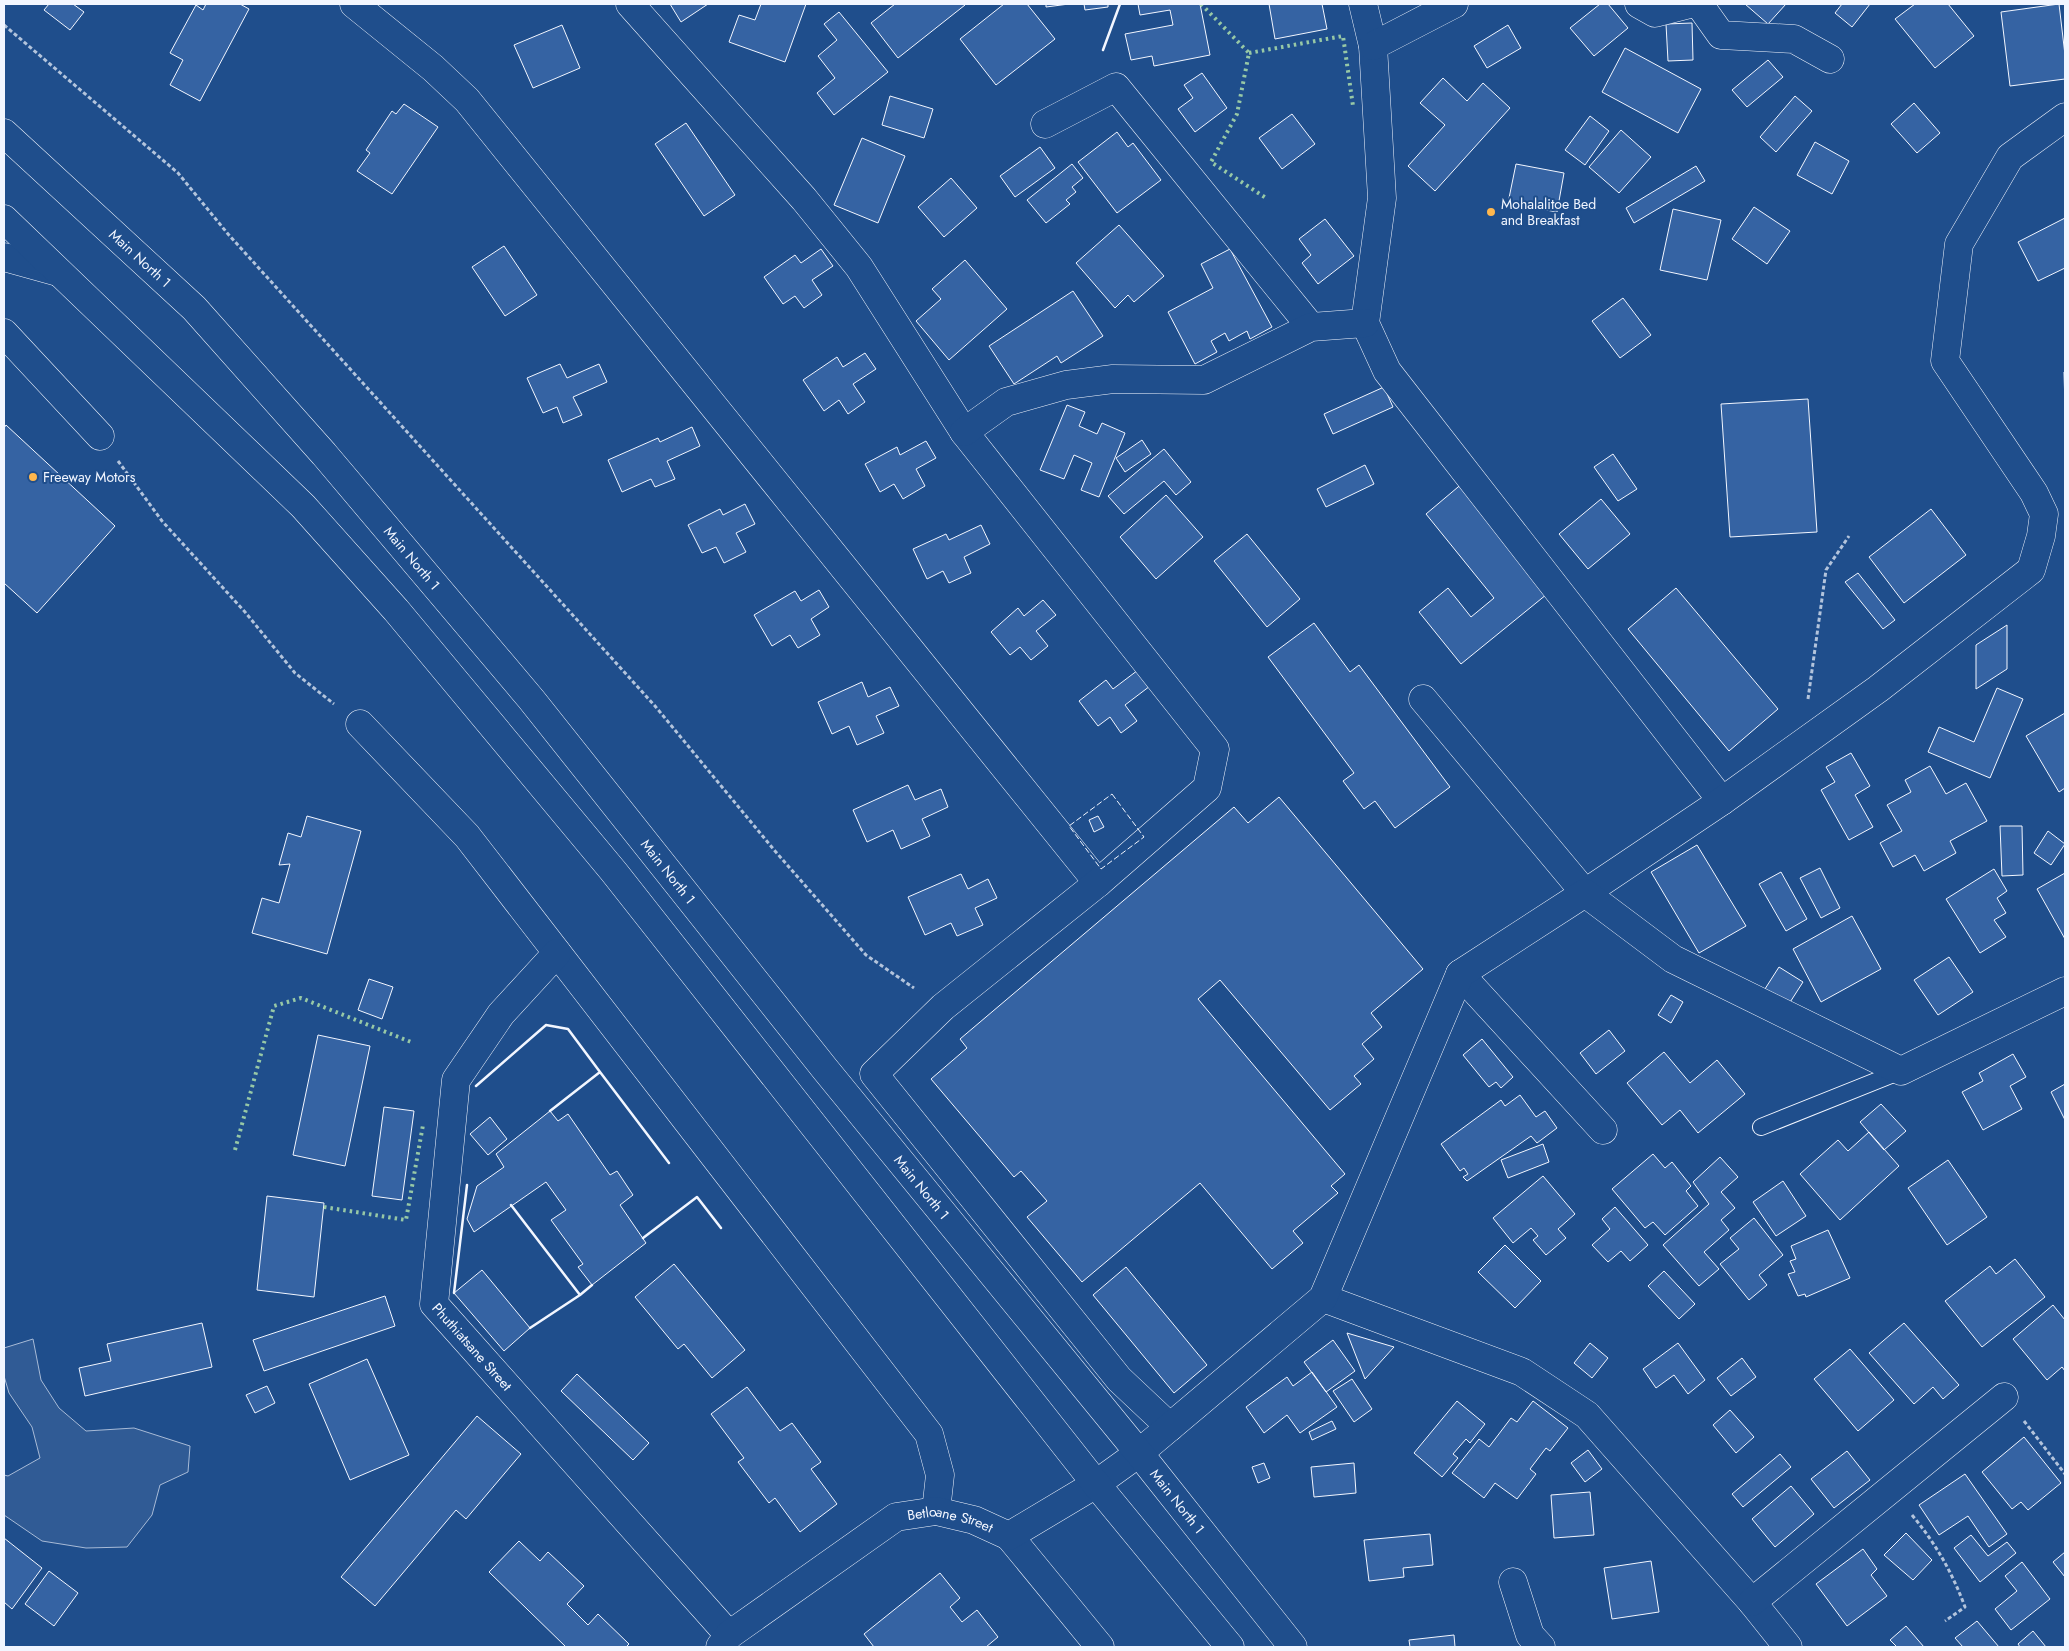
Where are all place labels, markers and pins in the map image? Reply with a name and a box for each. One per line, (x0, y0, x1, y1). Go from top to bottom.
place label: Mohalalitoe Bed and Breakfast (1501, 194, 1596, 230)
marker: Mohalalitoe Bed and Breakfast (1485, 206, 1497, 218)
place label: Freeway Motors (43, 467, 136, 487)
marker: Freeway Motors (27, 471, 39, 483)

